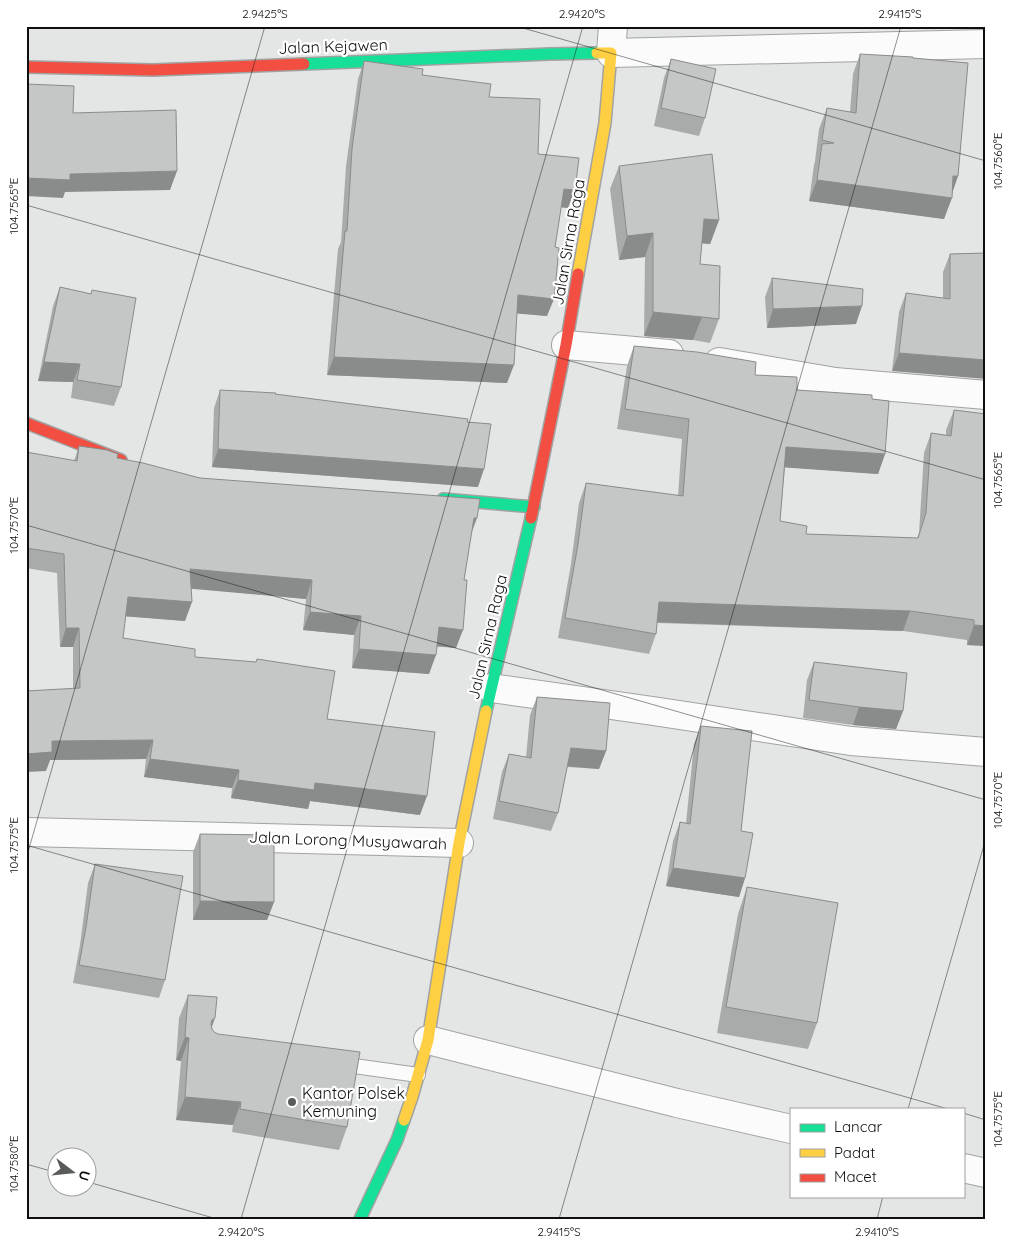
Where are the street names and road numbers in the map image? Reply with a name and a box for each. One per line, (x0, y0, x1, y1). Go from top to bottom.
street label: Jalan Kejawen (278, 34, 388, 58)
street label: Jalan Sirna Raga (547, 177, 589, 307)
street label: Jalan Sirna Raga (463, 572, 511, 702)
street label: Jalan Lorong Musyawarah (249, 827, 447, 853)

